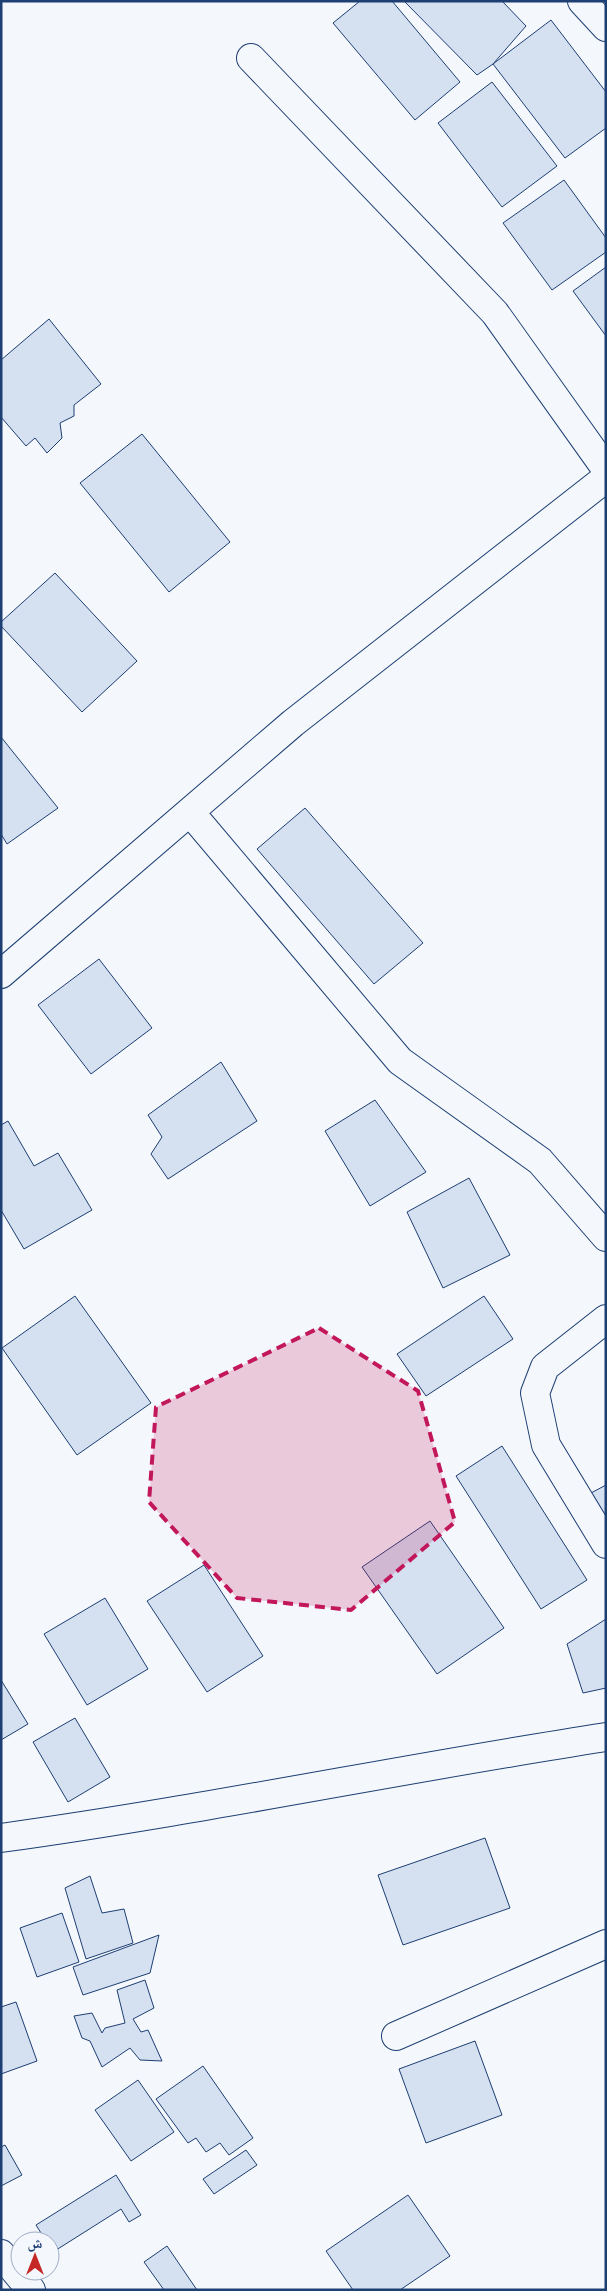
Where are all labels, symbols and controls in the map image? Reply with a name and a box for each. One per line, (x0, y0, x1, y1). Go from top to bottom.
north arrow (10, 2231, 60, 2281)
text: ش (28, 2235, 43, 2252)

